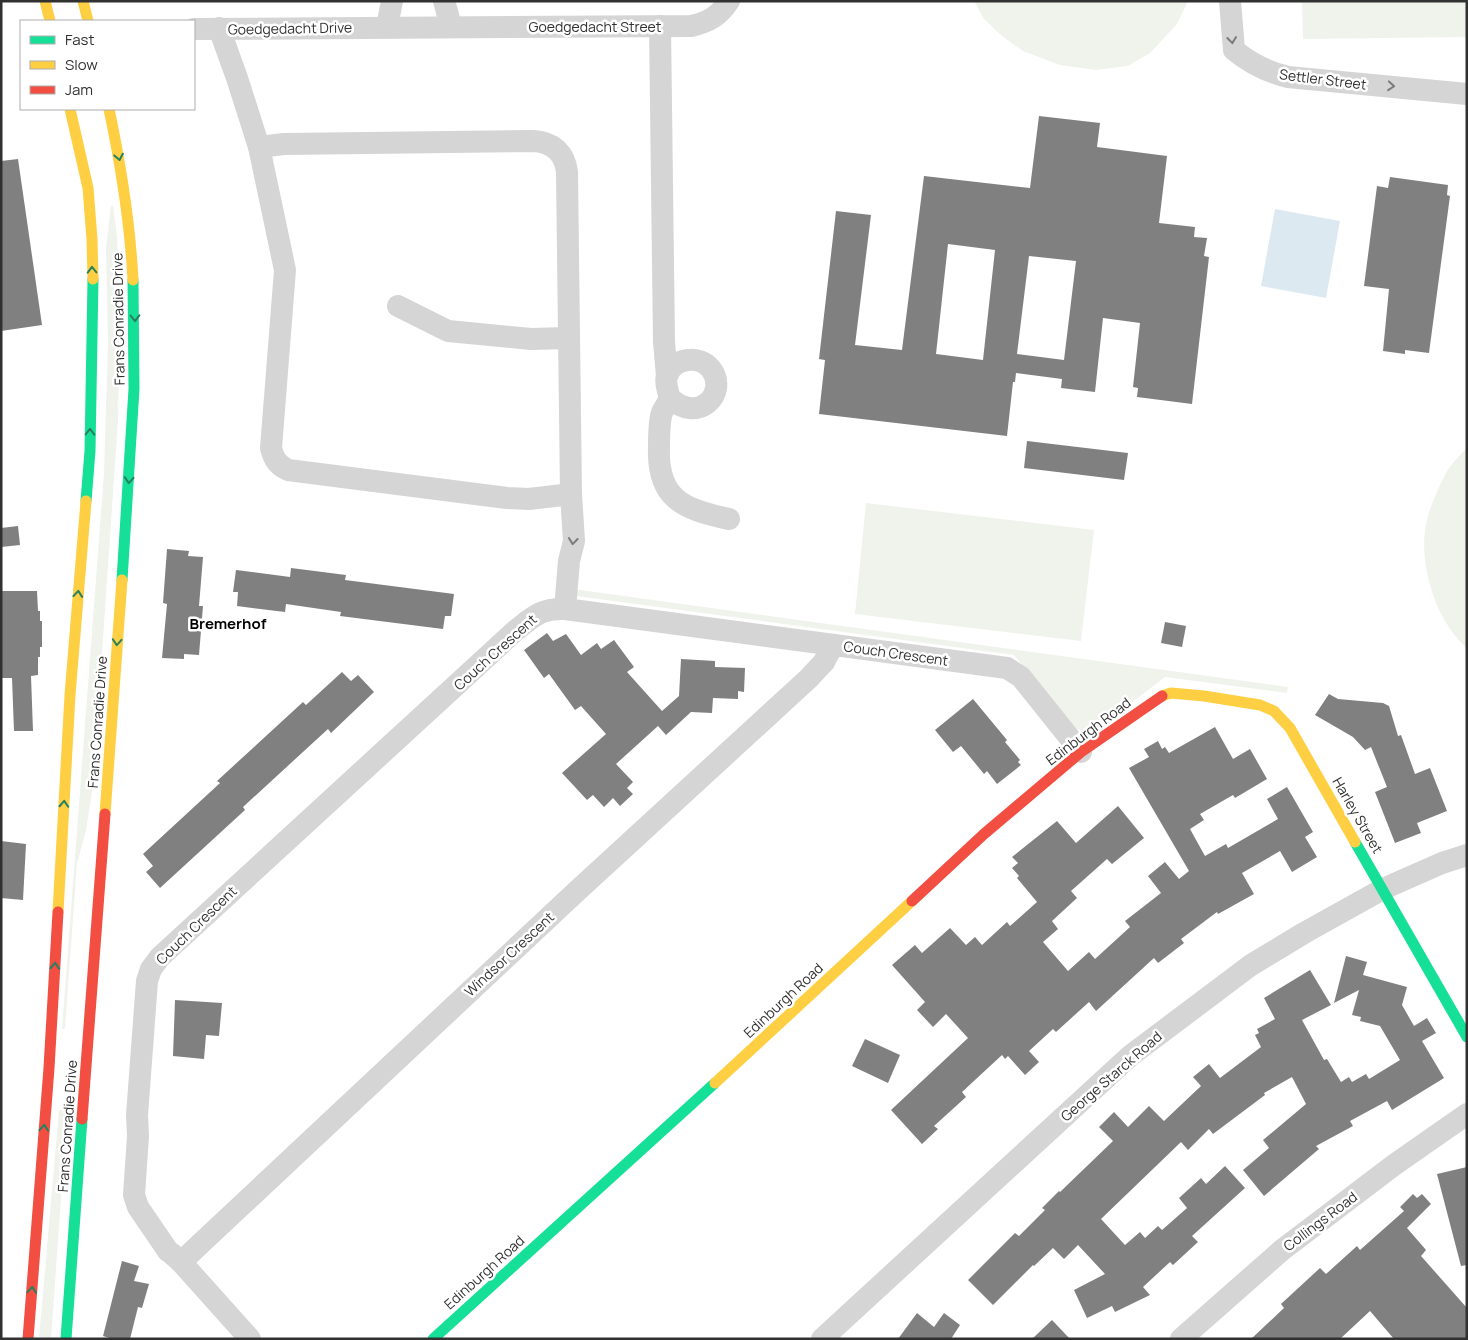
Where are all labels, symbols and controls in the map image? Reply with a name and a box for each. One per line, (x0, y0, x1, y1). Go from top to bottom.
street label: Goedgedacht Drive (228, 17, 352, 39)
street label: Goedgedacht Street (529, 17, 662, 36)
legend (20, 20, 195, 110)
text: Fast (65, 29, 94, 50)
one-way arrow (1227, 35, 1237, 44)
text: Slow (65, 54, 98, 75)
street label: Settler Street (1278, 64, 1368, 94)
text: Jam (65, 79, 93, 100)
one-way arrow (1387, 81, 1395, 92)
one-way arrow (113, 152, 123, 161)
street label: Frans Conradie Drive (107, 253, 129, 385)
one-way arrow (87, 266, 97, 274)
one-way arrow (130, 314, 140, 322)
one-way arrow (85, 428, 95, 436)
one-way arrow (123, 477, 134, 485)
one-way arrow (568, 538, 579, 546)
one-way arrow (73, 590, 84, 598)
street label: Couch Crescent (449, 609, 541, 694)
district label: Bremerhof (190, 613, 267, 634)
street label: Couch Crescent (843, 636, 950, 670)
one-way arrow (112, 639, 123, 647)
street label: Frans Conradie Drive (83, 655, 111, 789)
street label: Edinburgh Road (1042, 693, 1134, 769)
street label: Harley Street (1329, 773, 1388, 857)
one-way arrow (59, 799, 70, 807)
street label: Couch Crescent (152, 881, 241, 968)
street label: Windsor Crescent (460, 907, 558, 1001)
street label: Edinburgh Road (739, 958, 827, 1042)
one-way arrow (49, 962, 60, 970)
street label: George Starck Road (1056, 1027, 1166, 1125)
street label: Frans Conradie Drive (53, 1059, 81, 1193)
one-way arrow (39, 1124, 50, 1132)
street label: Collings Road (1279, 1187, 1361, 1255)
street label: Edinburgh Road (440, 1231, 528, 1313)
one-way arrow (26, 1286, 37, 1294)

